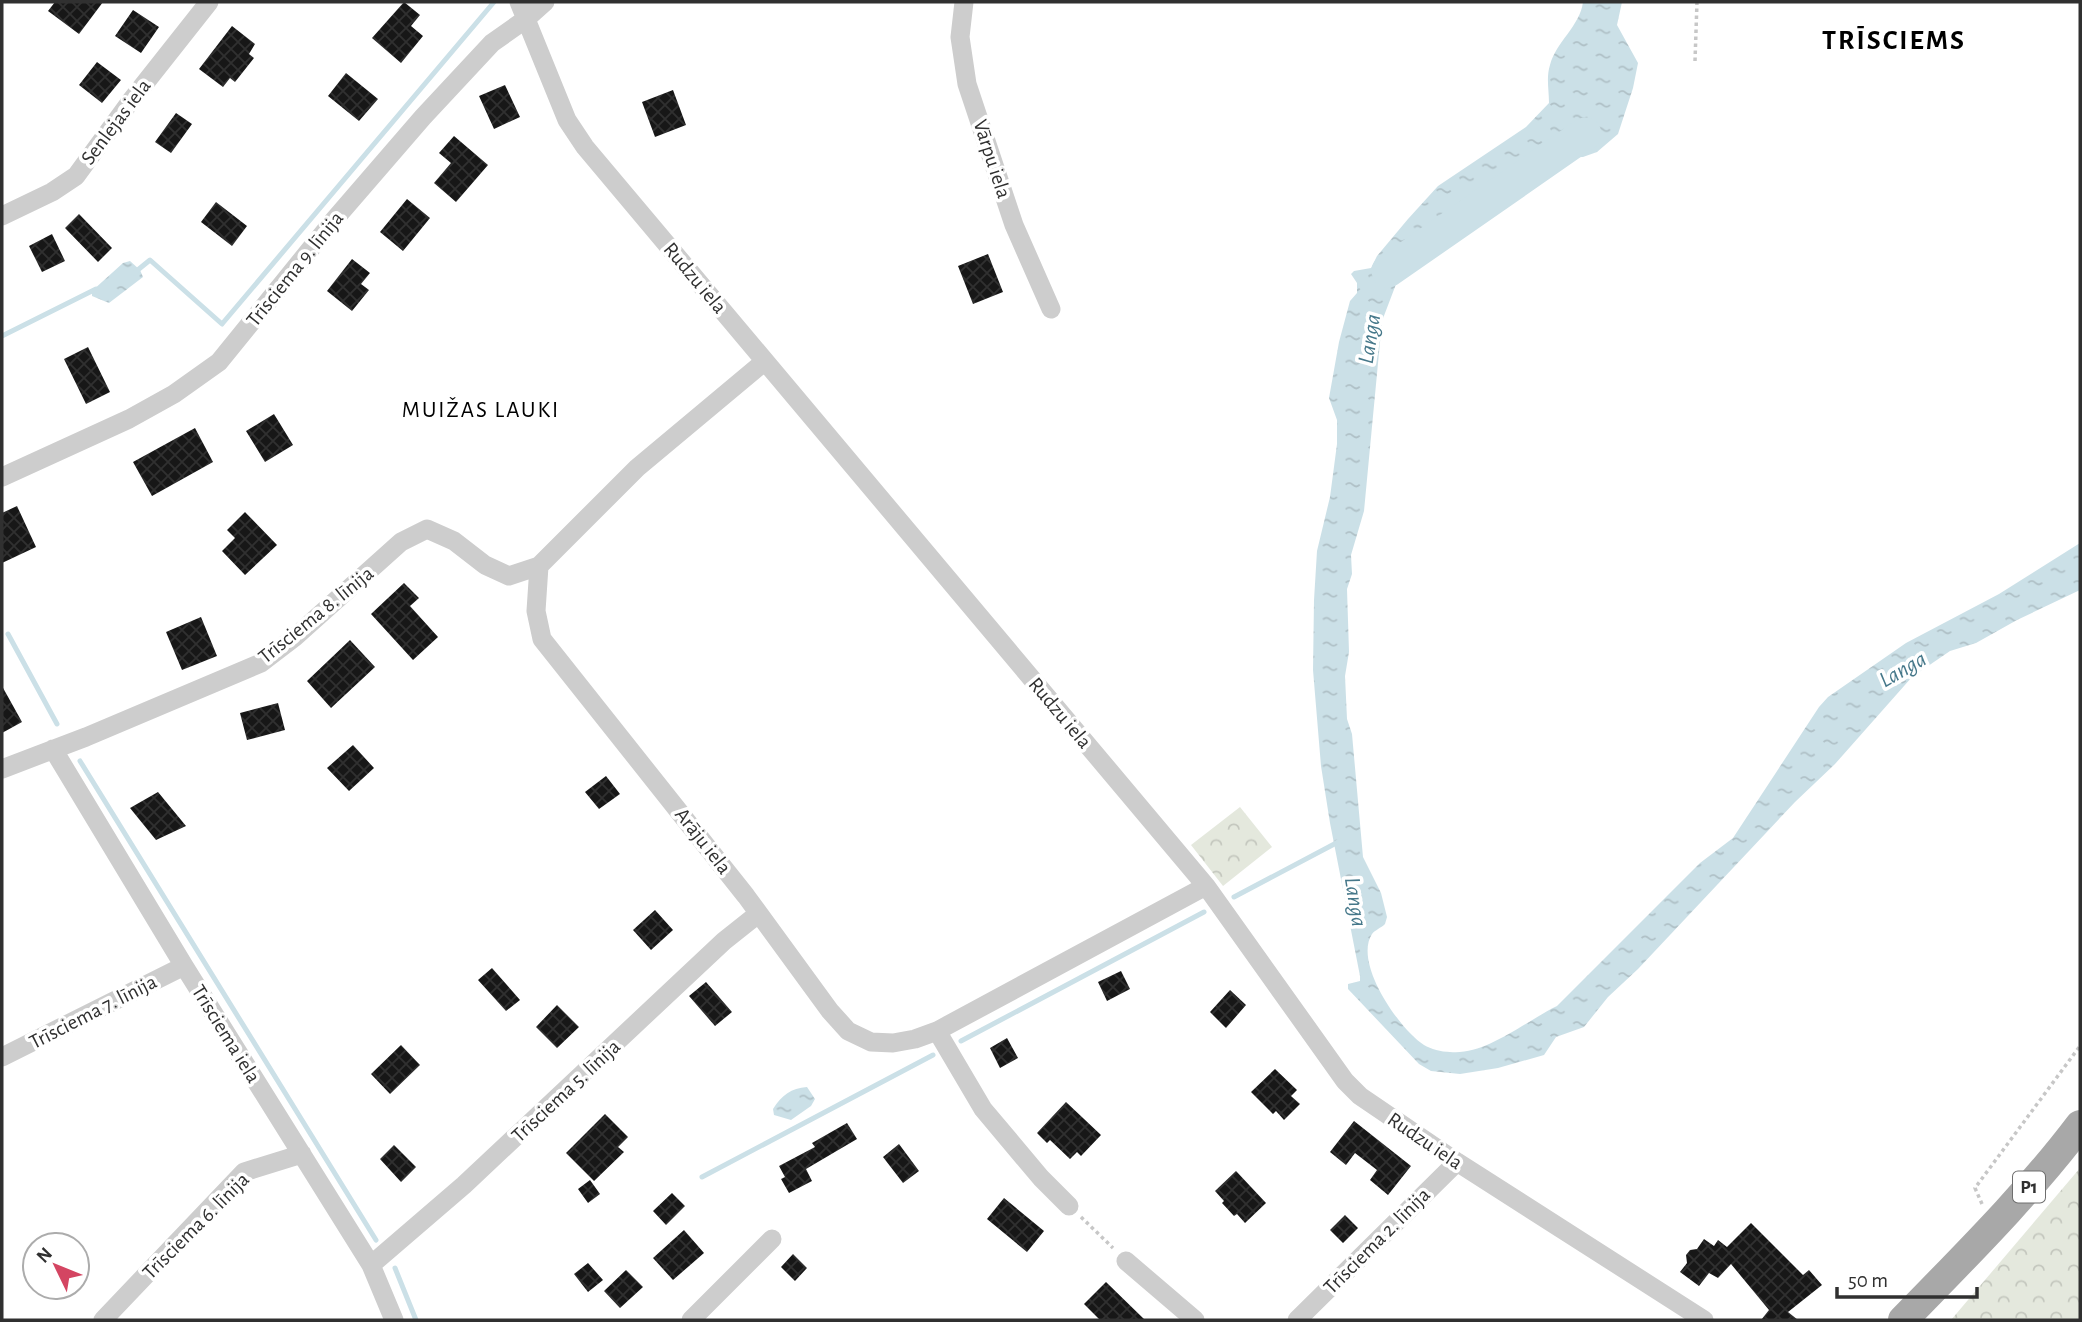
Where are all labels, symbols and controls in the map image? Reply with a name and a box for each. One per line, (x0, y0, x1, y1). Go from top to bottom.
district label: TRĪSCIEMS (1822, 26, 1966, 55)
street label: Senlejas iela (77, 75, 155, 169)
street label: Vārpu iela (969, 117, 1015, 201)
street label: Trīsciema 9. līnija (242, 207, 348, 330)
street label: Rudzu iela (660, 239, 731, 318)
water label: Langa (1355, 313, 1385, 365)
district label: MUIŽAS LAUKI (402, 397, 560, 422)
street label: Trīsciema 8. līnija (255, 562, 378, 668)
water label: Langa (1876, 648, 1930, 692)
street label: Rudzu iela (1025, 674, 1096, 753)
street label: Arāju iela (671, 804, 735, 878)
water label: Langa (1340, 876, 1370, 928)
street label: Trīsciema 7. līnija (26, 971, 160, 1053)
street label: Trīsciema iela (188, 981, 264, 1087)
street label: Trīsciema 5. līnija (508, 1035, 625, 1146)
street label: Rudzu iela (1384, 1108, 1466, 1174)
street label: Trīsciema 6. līnija (139, 1169, 253, 1283)
road number: P1 (2013, 1172, 2045, 1203)
street label: Trīsciema 2. līnija (1320, 1184, 1434, 1298)
north arrow (21, 1231, 91, 1301)
text: N (33, 1244, 56, 1267)
scale bar (1837, 1256, 1977, 1300)
text: 50 m (1848, 1270, 1888, 1291)

